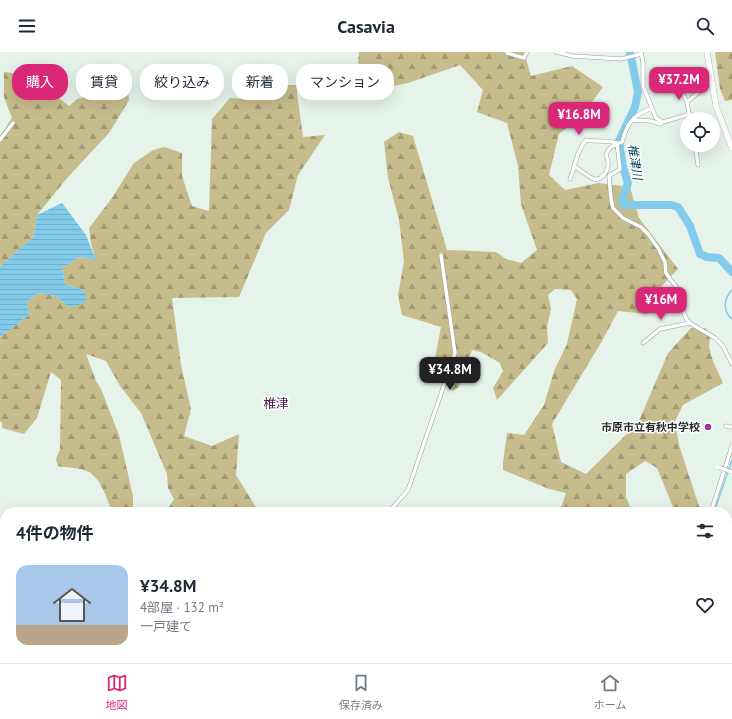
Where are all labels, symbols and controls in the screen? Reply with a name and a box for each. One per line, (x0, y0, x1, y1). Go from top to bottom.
icon: menu (16, 15, 38, 37)
text: Casavia (337, 15, 395, 38)
icon: search (694, 15, 716, 37)
chip: 購入 (12, 64, 68, 100)
chip: 賃貸 (76, 64, 132, 100)
chip: 絞り込み (140, 64, 224, 100)
chip: 新着 (232, 64, 288, 100)
chip: マンション (296, 64, 394, 100)
pin: ¥37.2M (646, 67, 712, 101)
text: ¥37.2M (658, 71, 700, 88)
pin: ¥16.8M (546, 102, 612, 136)
text: ¥16.8M (557, 106, 601, 123)
map controls (680, 112, 720, 152)
button: locate (680, 112, 720, 152)
water label: 椎津川 (625, 143, 646, 183)
pin: ¥16M (637, 287, 685, 321)
text: ¥16M (645, 291, 677, 308)
pin: ¥34.8M (417, 357, 483, 391)
text: ¥34.8M (428, 361, 472, 378)
district label: 椎津 (263, 395, 289, 412)
place label: 市原市立有秋中学校 (601, 420, 700, 434)
marker: 市原市立有秋中学校 (703, 422, 713, 432)
icon: filters (694, 520, 716, 542)
text: 4件の物件 (16, 522, 94, 544)
text: ¥34.8M (140, 575, 196, 597)
icon: home (48, 581, 96, 629)
icon: heart (694, 594, 716, 616)
text: 4部屋 · 132 m² (140, 599, 224, 616)
text: 一戸建て (140, 618, 192, 635)
tab: 地図 (106, 672, 128, 712)
tab: 保存済み (339, 672, 383, 712)
tab: ホーム (594, 672, 626, 712)

